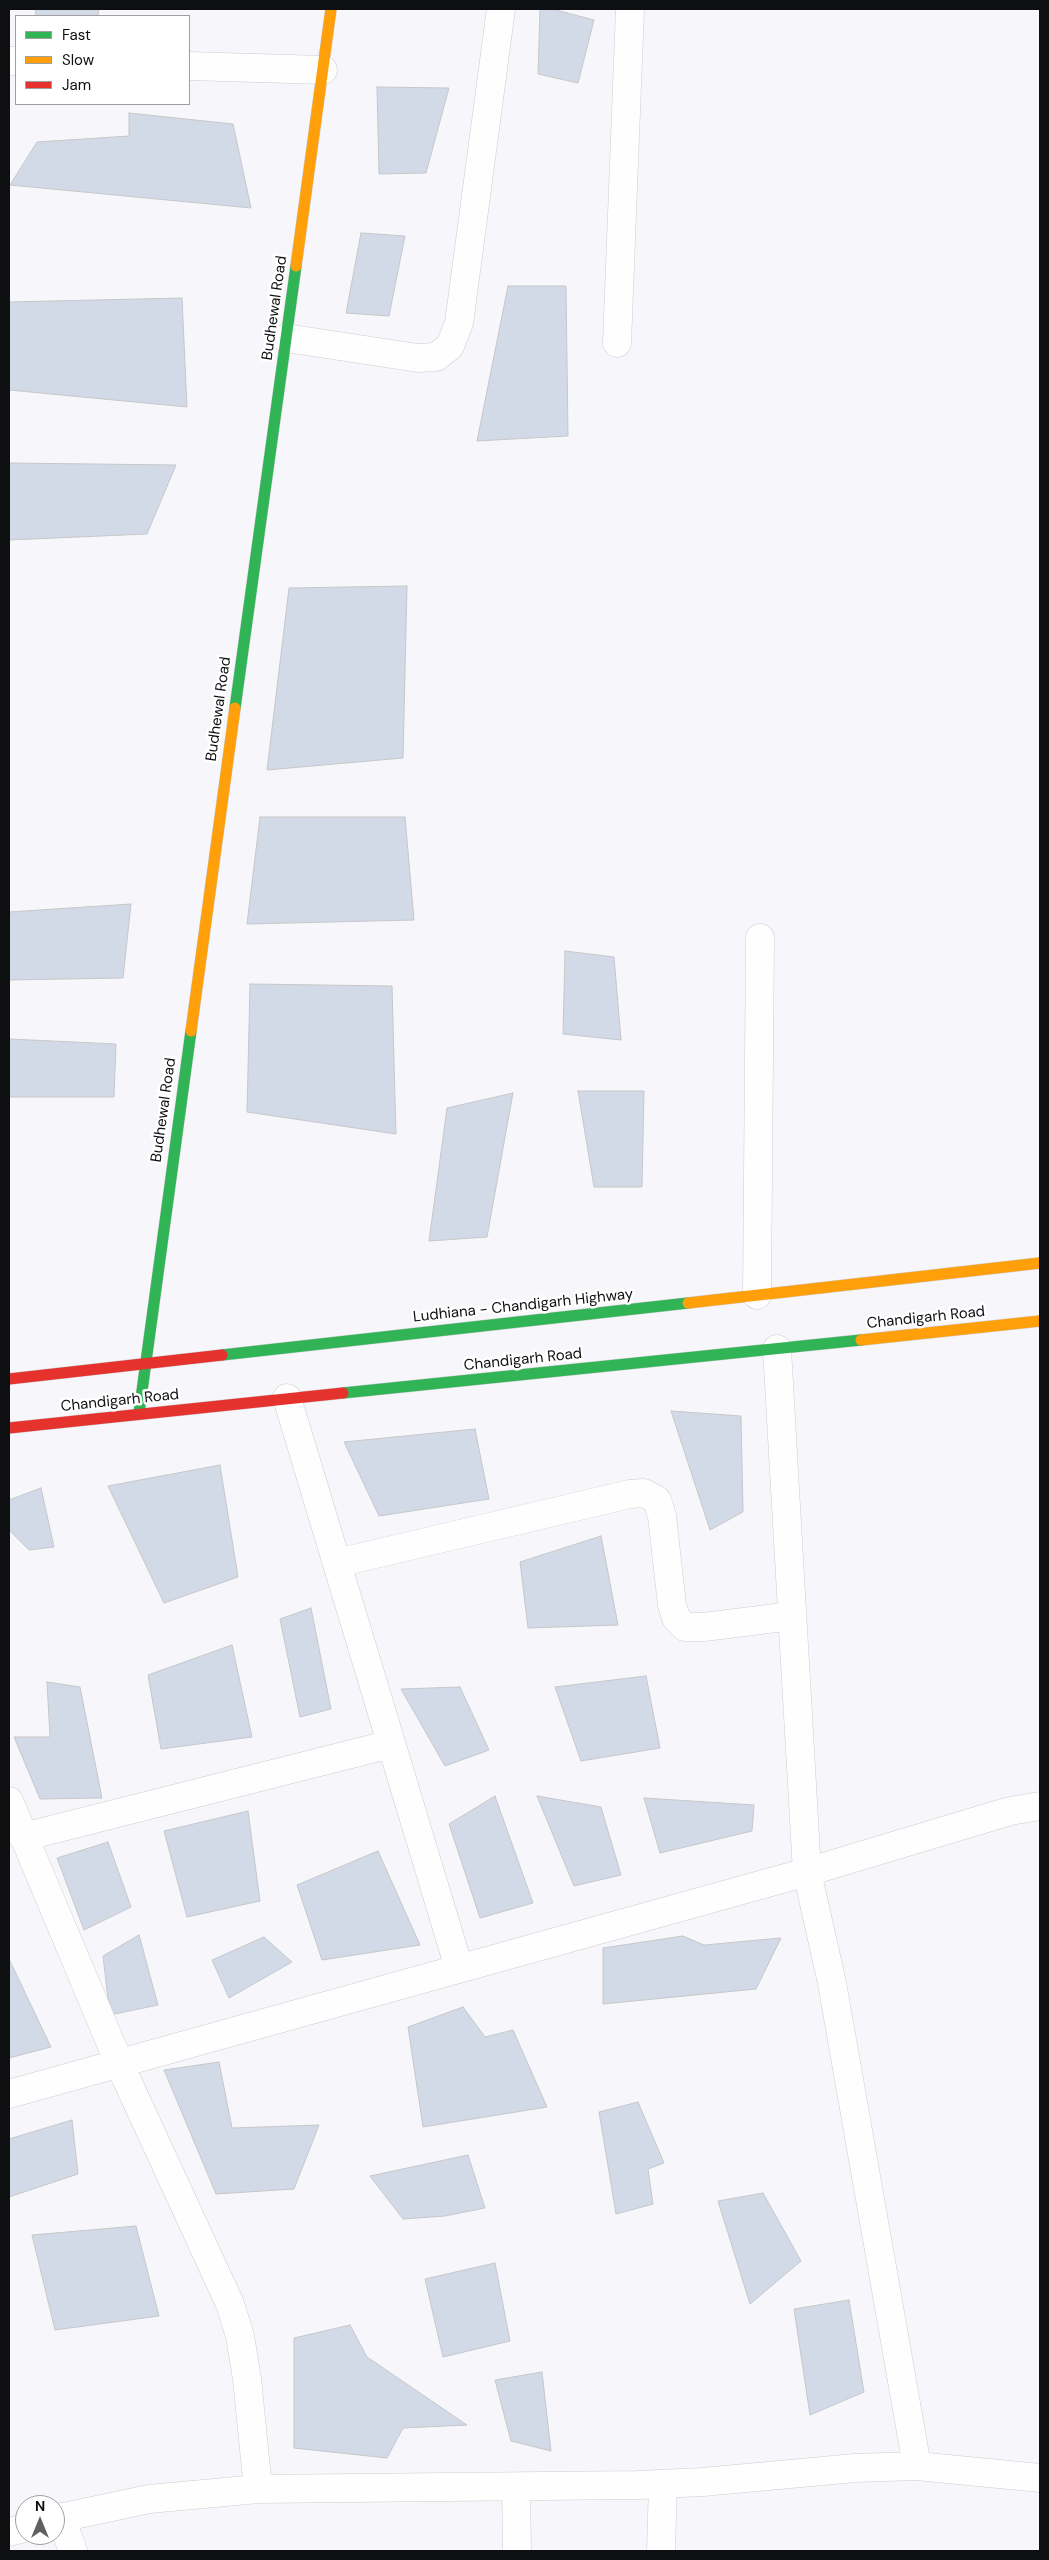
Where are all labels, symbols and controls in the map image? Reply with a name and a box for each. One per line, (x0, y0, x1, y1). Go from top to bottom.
legend (15, 15, 190, 105)
text: Fast (62, 25, 91, 45)
text: Slow (62, 50, 94, 70)
text: Jam (62, 75, 91, 95)
street label: Budhewal Road (259, 255, 291, 361)
street label: Budhewal Road (203, 656, 235, 762)
street label: Budhewal Road (148, 1057, 180, 1163)
street label: Ludhiana - Chandigarh Highway (412, 1285, 634, 1327)
street label: Chandigarh Road (866, 1303, 986, 1333)
street label: Chandigarh Road (463, 1345, 583, 1375)
street label: Chandigarh Road (60, 1386, 180, 1416)
north arrow (15, 2495, 65, 2545)
text: N (35, 2497, 45, 2515)

